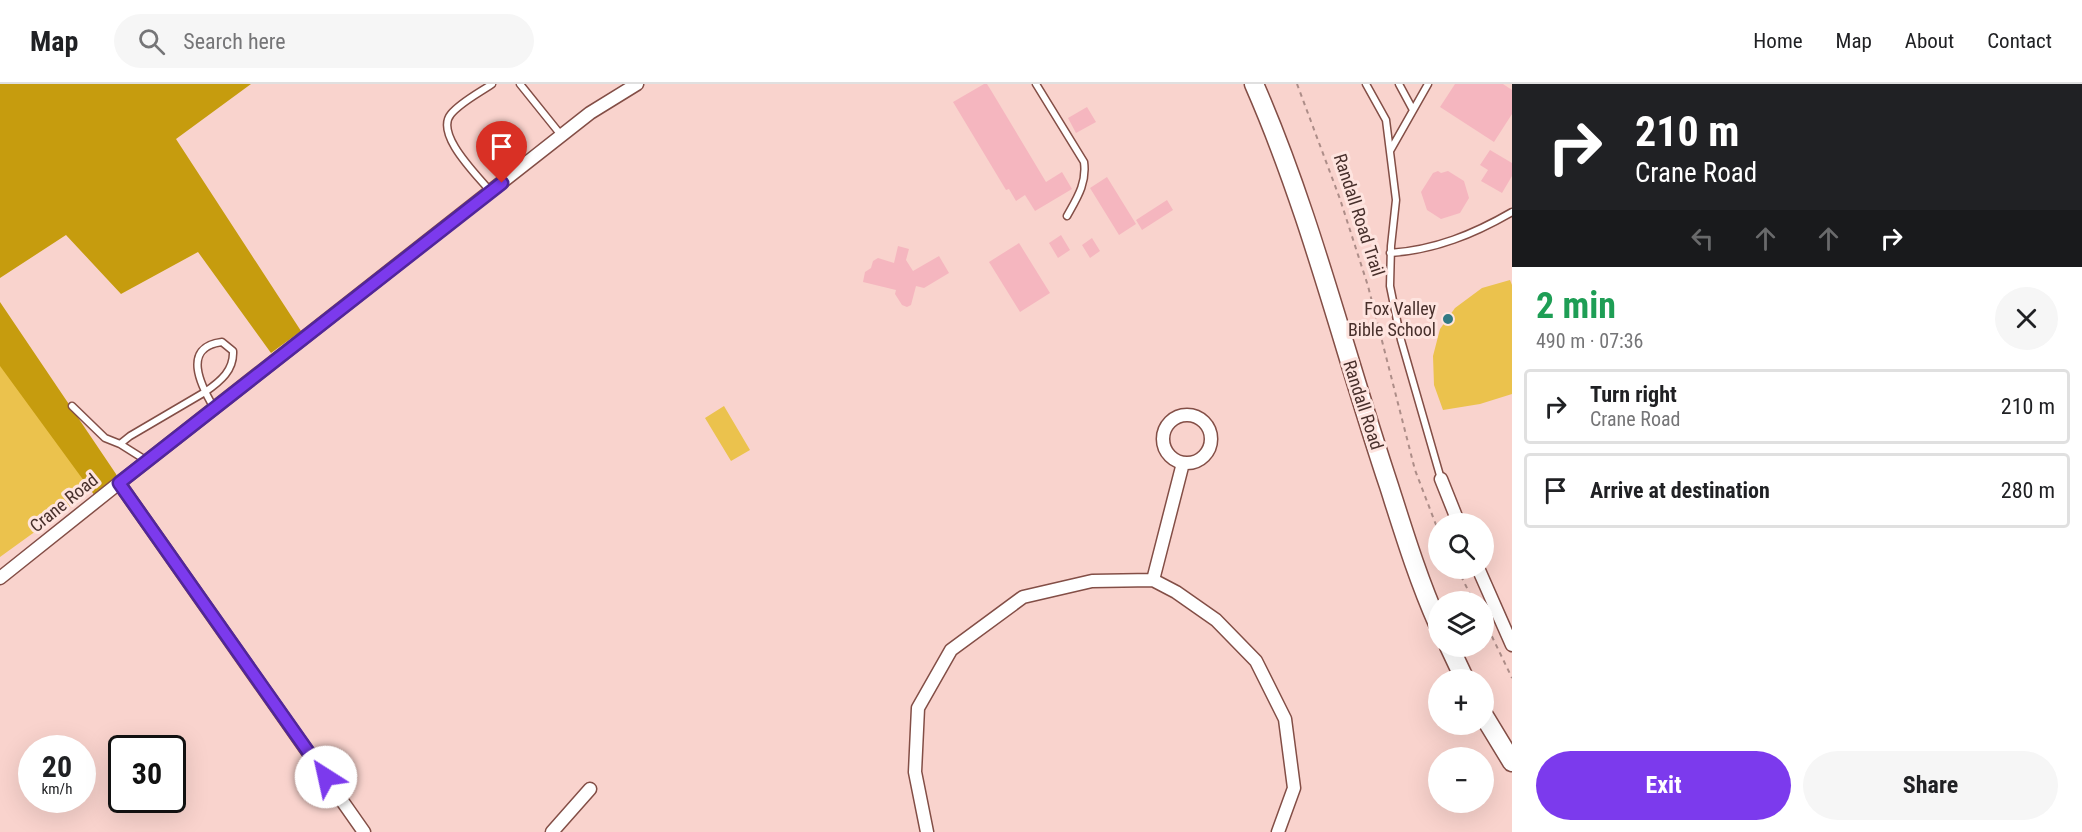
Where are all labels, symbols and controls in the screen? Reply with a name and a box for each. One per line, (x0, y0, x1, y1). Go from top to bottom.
search box (114, 14, 534, 68)
text: Map (30, 25, 78, 58)
icon: search (135, 25, 168, 58)
text: Search here (183, 29, 286, 54)
text: Home (1753, 29, 1803, 53)
text: Map (1836, 29, 1872, 53)
text: About (1905, 29, 1954, 53)
text: Contact (1987, 29, 2052, 53)
text: 210 m (1635, 107, 1740, 156)
icon: right (1536, 108, 1614, 186)
pin (476, 121, 527, 183)
icon: arrive (485, 130, 518, 163)
street label: Randall Road Trail (1330, 151, 1389, 279)
text: Crane Road (1635, 157, 1757, 189)
icon: left (1686, 222, 1719, 255)
icon: ahead (1749, 222, 1782, 255)
icon: ahead (1812, 222, 1845, 255)
icon: right (1875, 222, 1908, 255)
text: 2 min (1536, 285, 1616, 327)
button: close (1995, 287, 2058, 350)
place label: Fox Valley Bible School (1348, 298, 1436, 340)
marker: Fox Valley Bible School (1441, 312, 1455, 326)
text: 490 m · 07:36 (1536, 329, 1643, 353)
street label: Randall Road (1339, 357, 1388, 452)
text: Turn right (1590, 382, 1677, 407)
icon: right (1539, 390, 1572, 423)
text: 210 m (2001, 394, 2055, 419)
text: Crane Road (1590, 407, 1680, 431)
street label: Crane Road (25, 469, 102, 536)
icon: arrive (1539, 474, 1572, 507)
text: Arrive at destination (1590, 478, 1770, 503)
text: 280 m (2001, 478, 2055, 503)
map controls (1428, 513, 1494, 813)
button: search (1428, 513, 1494, 579)
button: layers (1428, 591, 1494, 657)
button: + (1428, 669, 1494, 735)
speed limit sign: 30 (108, 735, 186, 813)
position arrow (294, 745, 358, 809)
button: − (1428, 747, 1494, 813)
text: 20 (42, 749, 72, 784)
button: Exit (1536, 751, 1791, 820)
button: Share (1803, 751, 2058, 820)
text: km/h (42, 780, 72, 798)

